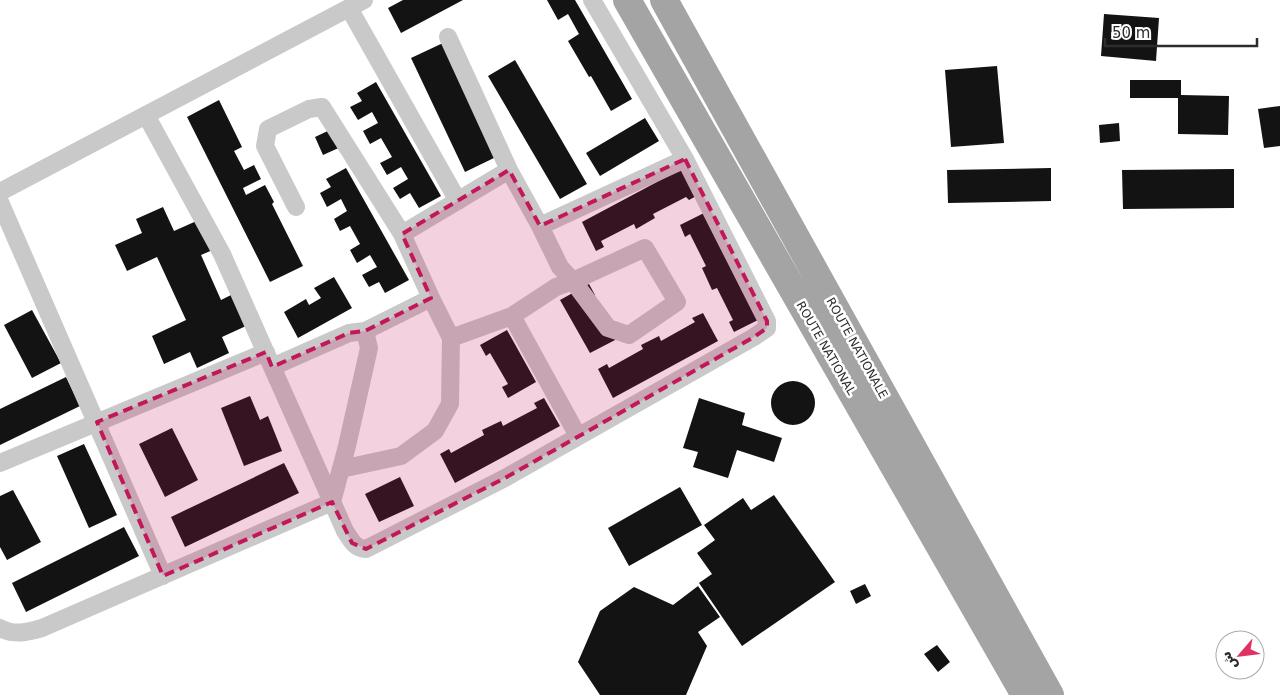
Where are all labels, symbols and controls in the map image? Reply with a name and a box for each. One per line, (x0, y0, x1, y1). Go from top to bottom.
scale bar (1105, 15, 1258, 47)
text: 50 m (1112, 24, 1150, 42)
street label: ROUTE NATIONALE (823, 295, 891, 401)
street label: ROUTE NATIONAL (794, 299, 859, 398)
north arrow (1215, 630, 1265, 680)
text: ش (1217, 649, 1240, 673)

